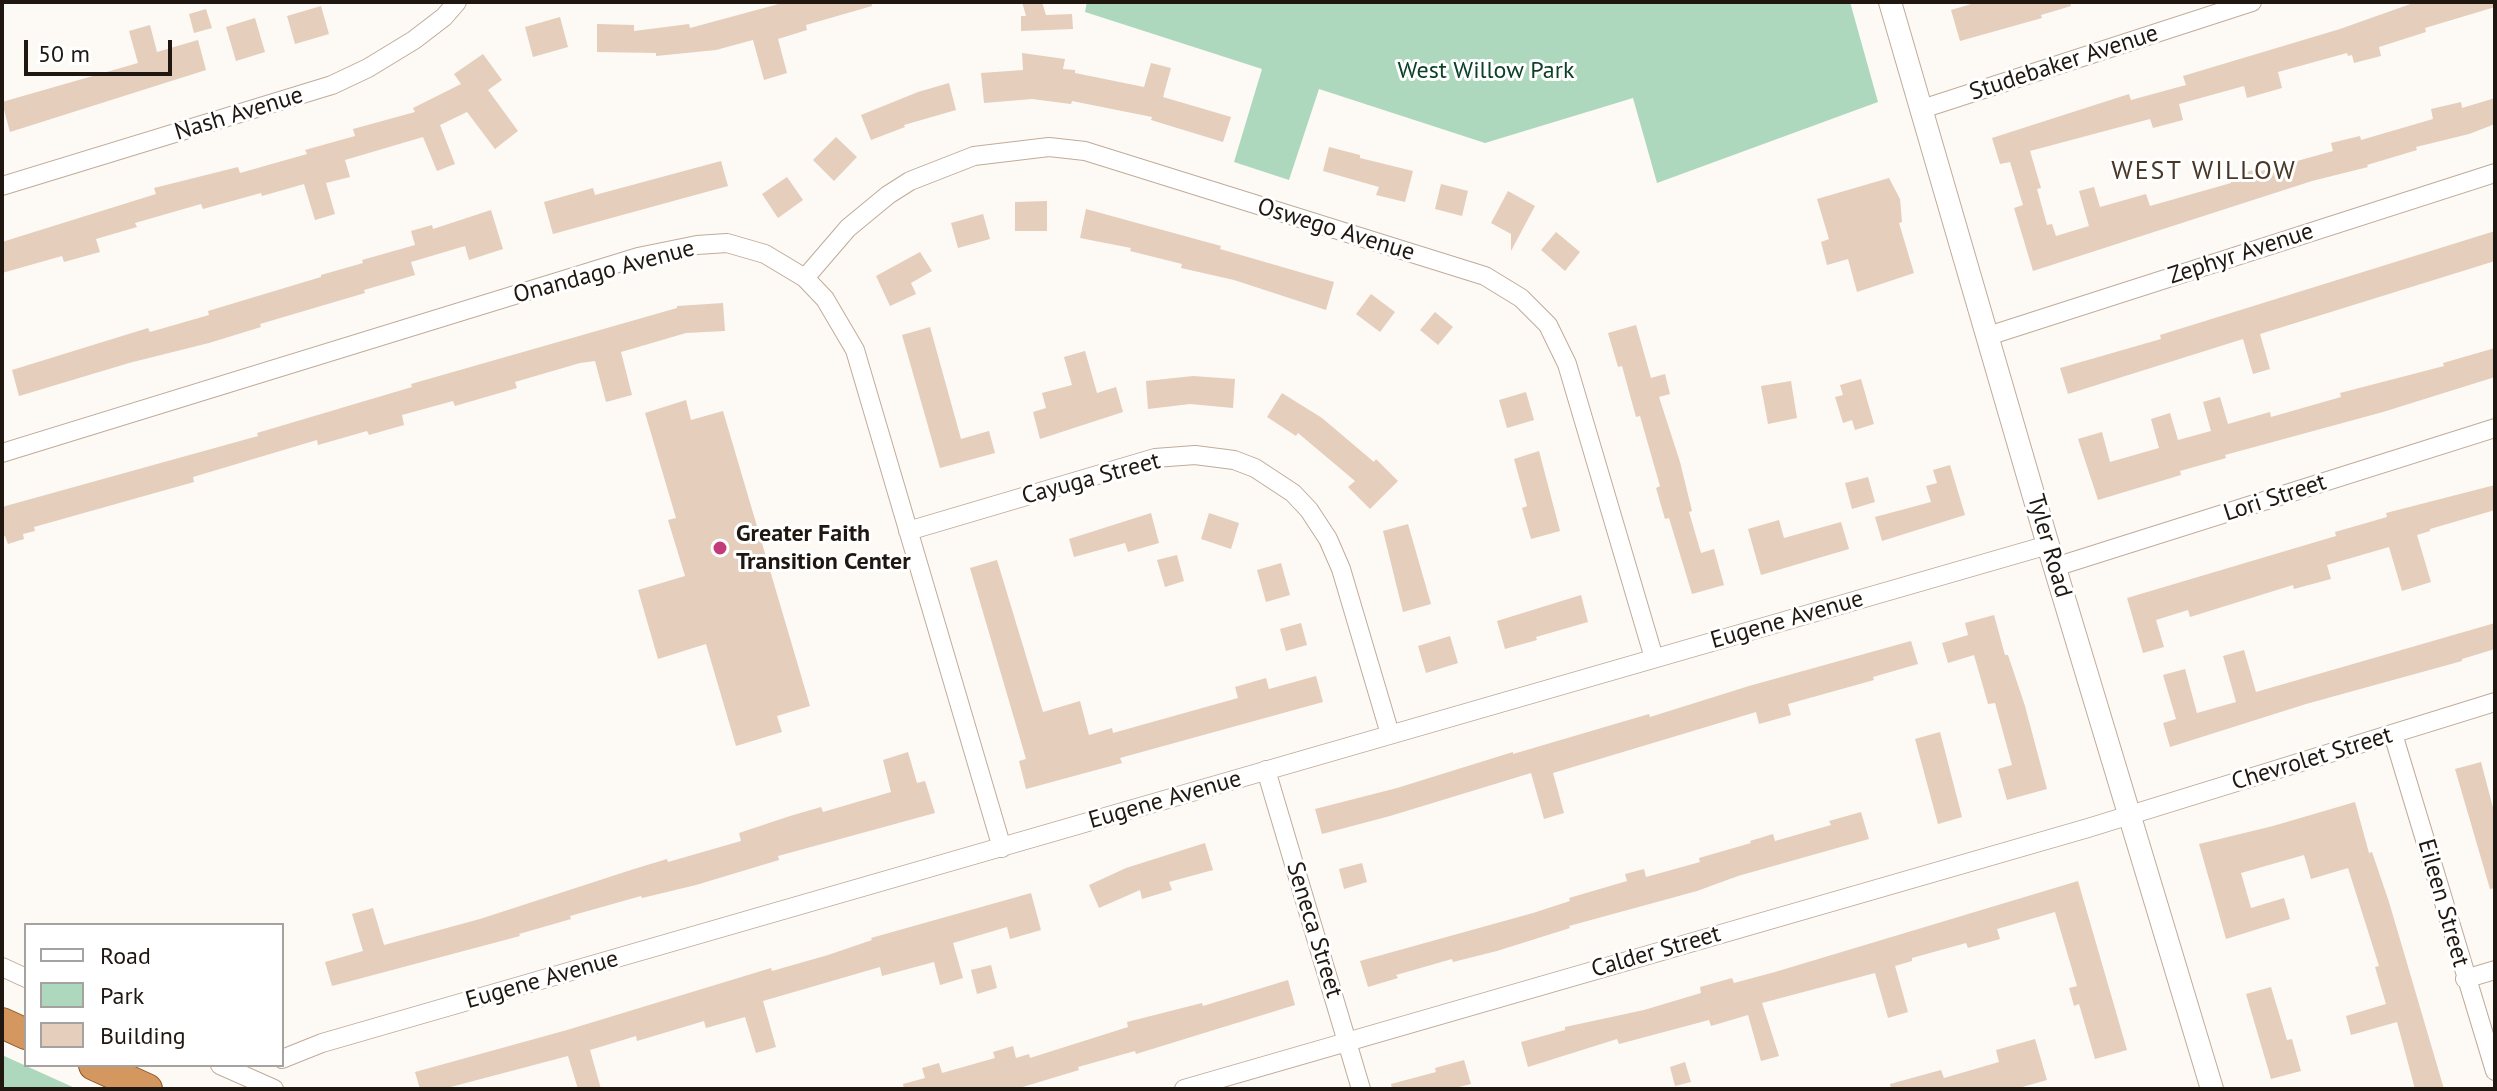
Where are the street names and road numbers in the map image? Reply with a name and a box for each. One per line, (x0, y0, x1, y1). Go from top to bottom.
street label: Studebaker Avenue (1966, 19, 2162, 107)
street label: Nash Avenue (171, 81, 307, 147)
street label: Oswego Avenue (1254, 192, 1418, 268)
street label: Zephyr Avenue (2165, 217, 2317, 291)
street label: Onandago Avenue (510, 234, 698, 310)
street label: Cayuga Street (1019, 447, 1163, 511)
street label: Lori Street (2220, 468, 2330, 528)
street label: Tyler Road (2021, 491, 2077, 601)
street label: Eugene Avenue (1707, 584, 1867, 656)
street label: Chevrolet Street (2228, 721, 2396, 797)
street label: Eugene Avenue (1085, 764, 1245, 836)
street label: Eileen Street (2411, 836, 2475, 970)
street label: Seneca Street (1280, 859, 1348, 1001)
street label: Calder Street (1588, 920, 1724, 984)
street label: Eugene Avenue (462, 944, 622, 1016)

